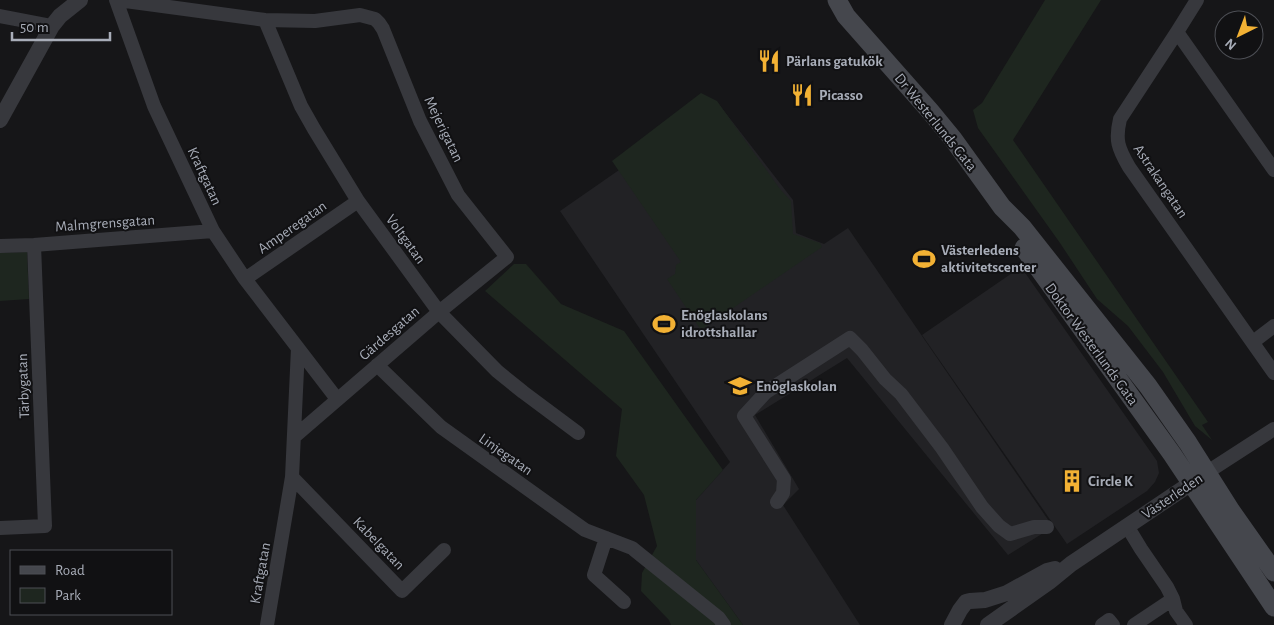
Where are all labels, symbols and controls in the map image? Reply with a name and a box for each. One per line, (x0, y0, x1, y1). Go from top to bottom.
scale bar (12, 10, 110, 42)
north arrow (1214, 10, 1264, 60)
text: 50 m (20, 20, 49, 35)
text: N (1223, 35, 1239, 52)
restaurant icon: Pärlans gatukök (756, 48, 782, 74)
place label: Pärlans gatukök (786, 54, 883, 69)
street label: Dr Westerlunds Gata (892, 71, 979, 174)
restaurant icon: Picasso (789, 82, 815, 108)
place label: Picasso (819, 88, 863, 103)
street label: Mejerigatan (421, 94, 466, 164)
street label: Astrakangatan (1131, 142, 1191, 221)
street label: Kraftgatan (185, 145, 224, 207)
street label: Amperegatan (255, 198, 329, 257)
street label: Voltgatan (383, 212, 428, 267)
street label: Malmgrensgatan (55, 213, 155, 234)
place label: Västerledens aktivitetscenter (941, 243, 1037, 275)
sports icon: Västerledens aktivitetscenter (911, 246, 937, 272)
street label: Doktor Westerlunds Gata (1042, 281, 1141, 408)
street label: Gärdesgatan (356, 303, 422, 363)
place label: Enöglaskolans idrottshallar (681, 308, 768, 340)
sports icon: Enöglaskolans idrottshallar (651, 311, 677, 337)
street label: Tärbygatan (15, 353, 32, 419)
school or university icon: Enöglaskolan (727, 373, 753, 399)
place label: Enöglaskolan (756, 379, 837, 394)
street label: Linjegatan (476, 431, 535, 478)
building icon: Circle K (1059, 468, 1085, 494)
street label: Västerleden (1139, 471, 1205, 522)
place label: Circle K (1088, 474, 1133, 489)
street label: Kabelgatan (350, 514, 407, 573)
street label: Kraftgatan (248, 541, 273, 605)
legend (10, 550, 172, 615)
text: Road (55, 563, 85, 578)
text: Park (55, 588, 81, 603)

